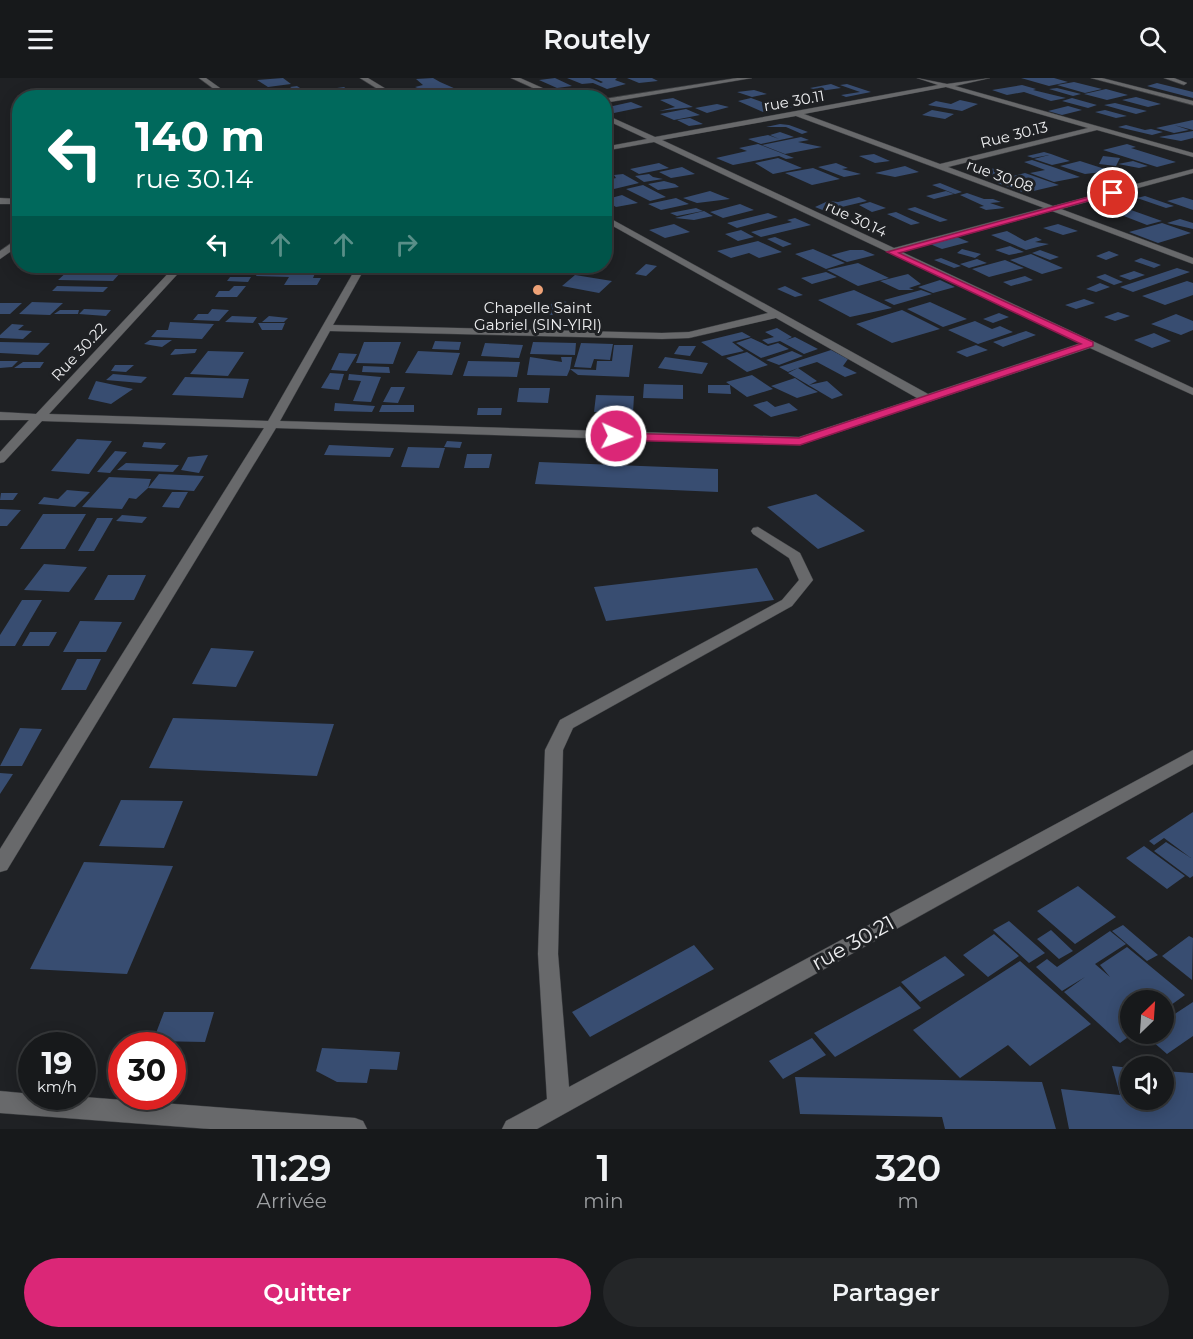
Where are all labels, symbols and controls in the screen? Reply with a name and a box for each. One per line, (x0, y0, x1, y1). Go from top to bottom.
icon: menu (24, 23, 57, 56)
text: Routely (543, 23, 650, 56)
icon: search (1136, 23, 1169, 56)
street label: rue 30.11 (762, 86, 826, 115)
text: 140 m (135, 110, 265, 162)
icon: left (36, 114, 114, 192)
street label: Rue 30.13 (978, 117, 1050, 152)
street label: rue 30.08 (964, 155, 1036, 196)
text: rue 30.14 (135, 162, 253, 195)
pin (1087, 167, 1138, 218)
icon: arrive (1096, 176, 1129, 209)
street label: rue 30.14 (822, 196, 890, 241)
icon: left (201, 228, 234, 261)
icon: ahead (264, 228, 297, 261)
icon: ahead (327, 228, 360, 261)
icon: right (390, 228, 423, 261)
marker: Chapelle Saint Gabriel (SIN-YIRI) (531, 283, 545, 297)
place label: Chapelle Saint Gabriel (SIN-YIRI) (474, 298, 602, 334)
street label: Rue 30.22 (47, 319, 110, 385)
position arrow (584, 404, 648, 468)
street label: rue 30.21 (807, 910, 898, 975)
north arrow (1120, 990, 1174, 1044)
map controls (1120, 990, 1174, 1110)
speed limit sign: 30 (108, 1032, 186, 1110)
text: 19 (42, 1045, 72, 1082)
button: sound (1120, 1056, 1174, 1110)
text: km/h (37, 1077, 77, 1096)
text: 11:29 (252, 1146, 332, 1190)
text: 1 (597, 1146, 610, 1190)
text: 320 (875, 1146, 941, 1190)
text: Arrivée (257, 1189, 327, 1213)
text: min (583, 1189, 623, 1213)
text: m (898, 1189, 919, 1213)
button: Quitter (24, 1258, 591, 1327)
button: Partager (603, 1258, 1169, 1327)

